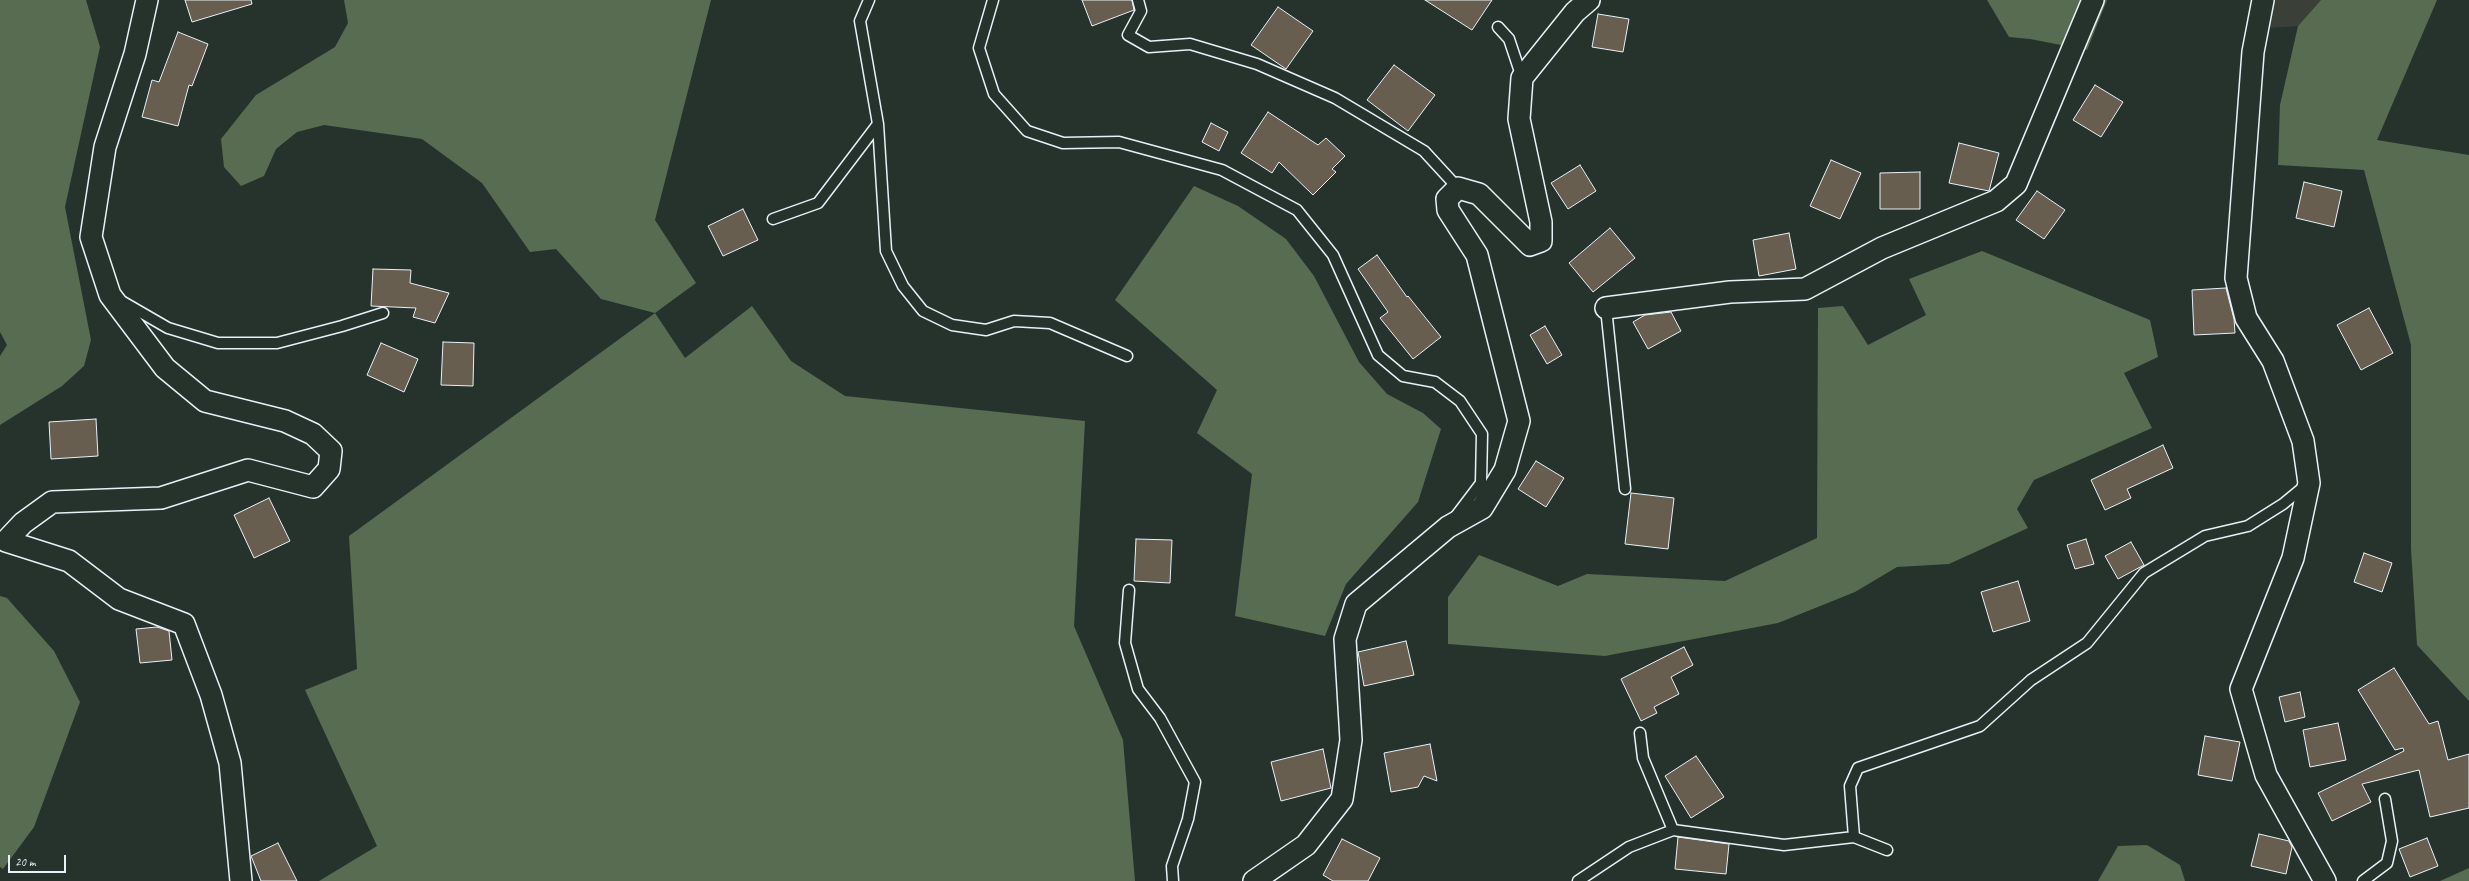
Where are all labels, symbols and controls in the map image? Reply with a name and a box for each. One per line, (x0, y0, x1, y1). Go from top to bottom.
scale bar (10, 847, 68, 873)
text: 20 m (15, 854, 35, 870)

